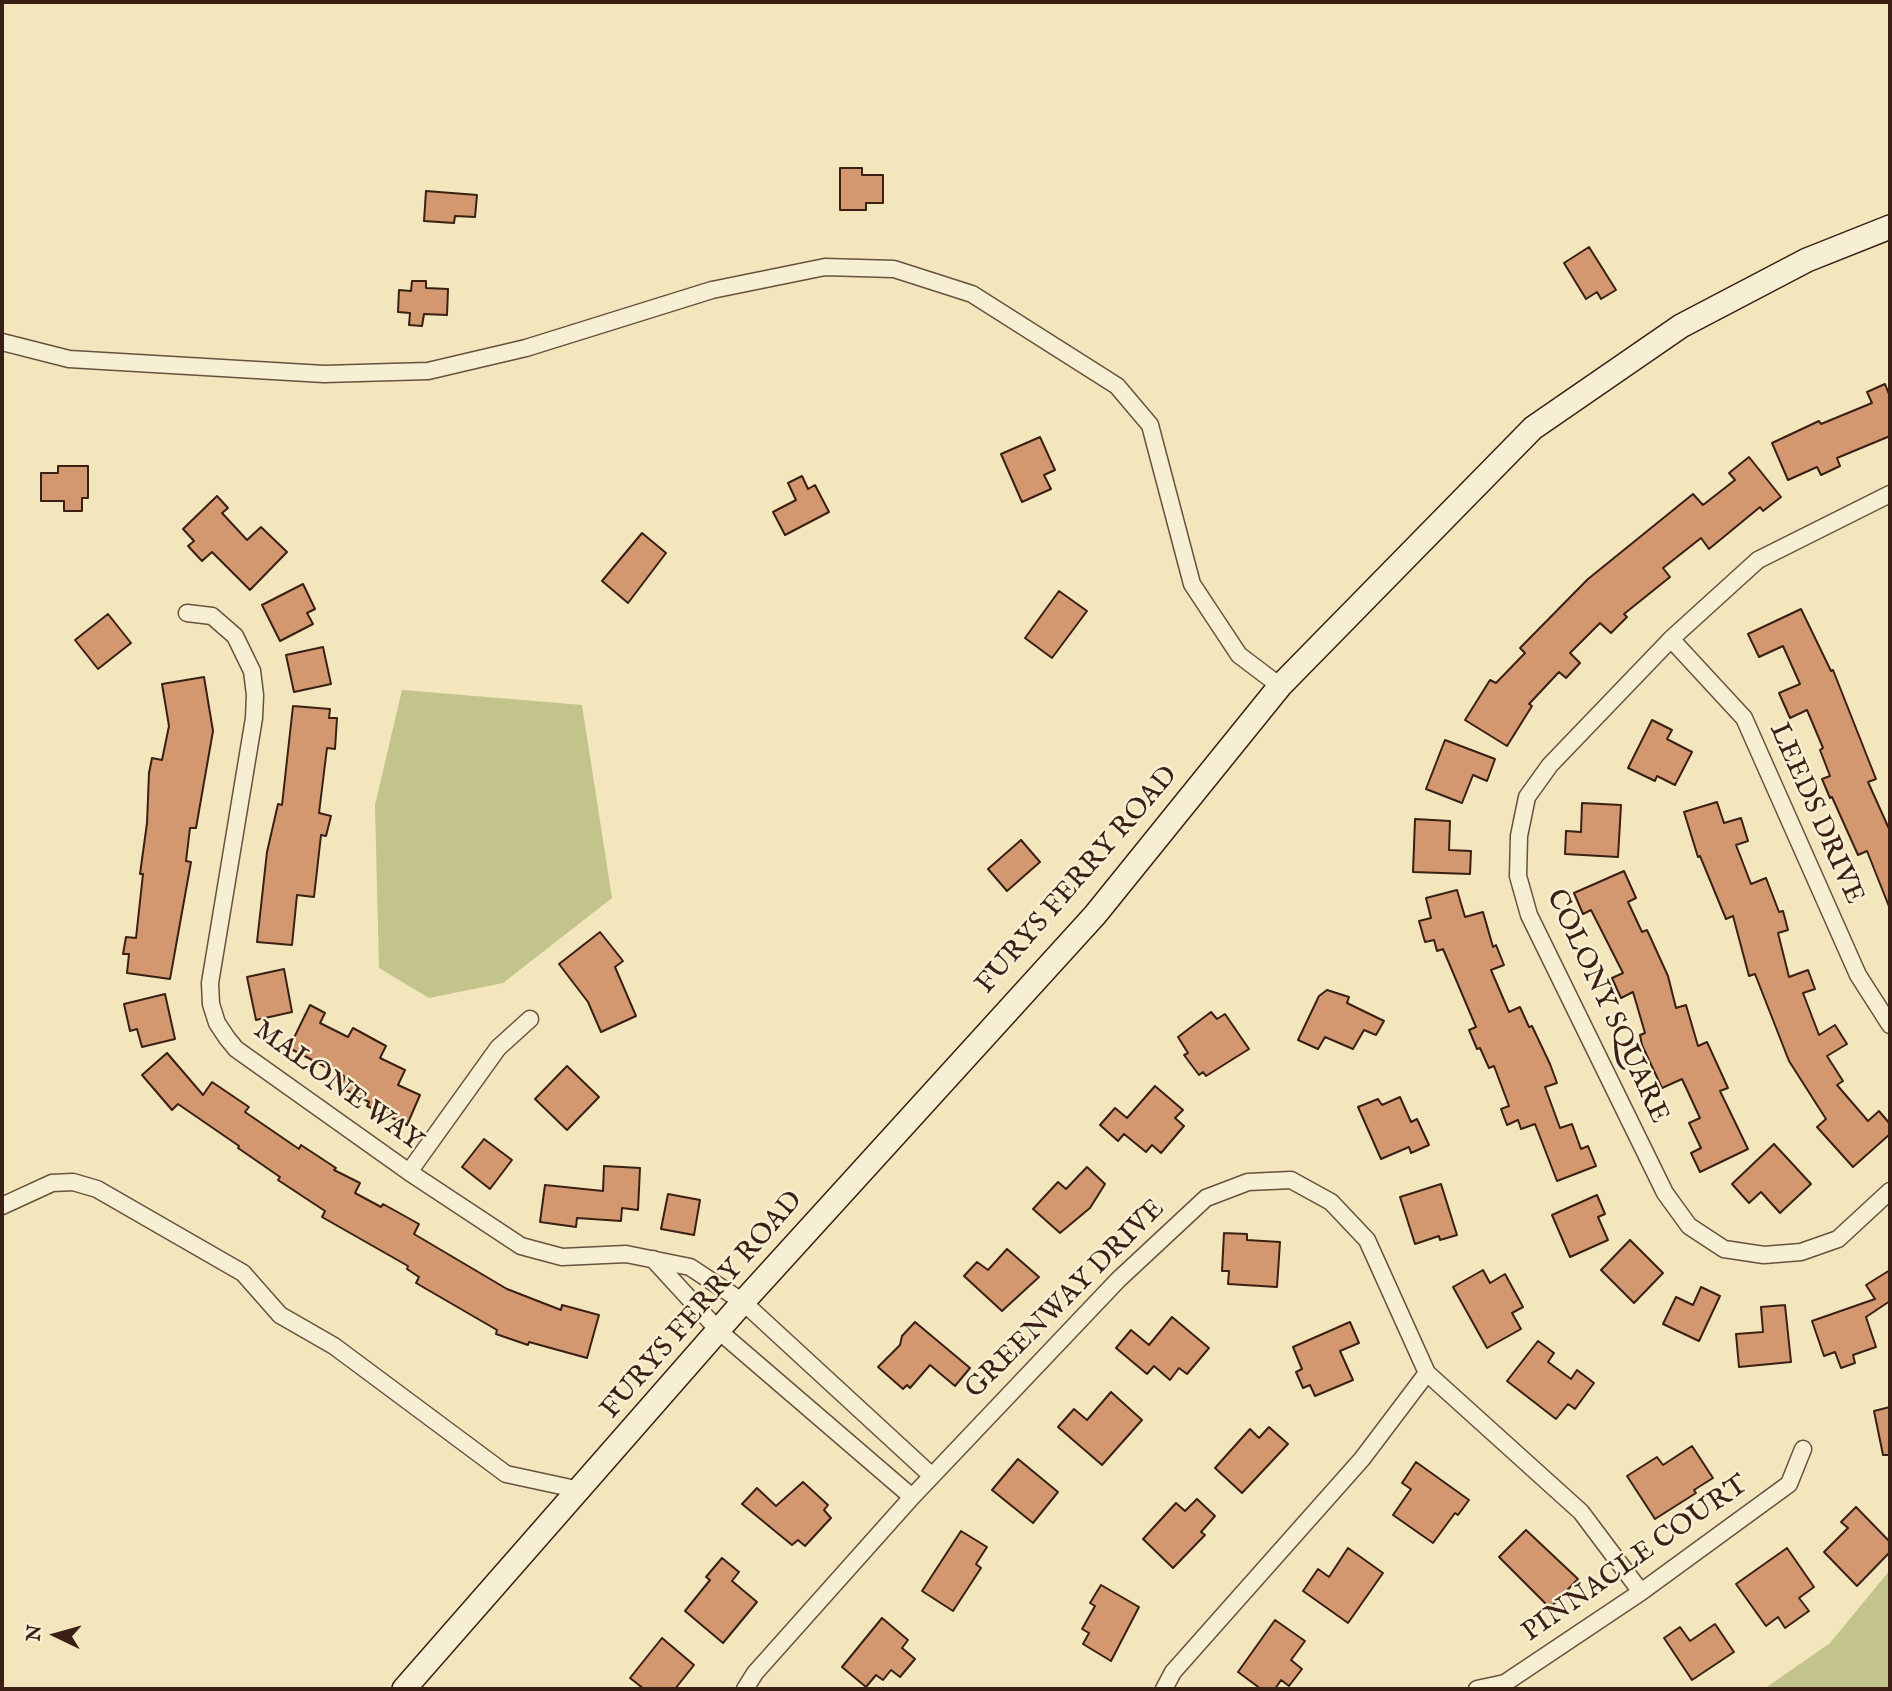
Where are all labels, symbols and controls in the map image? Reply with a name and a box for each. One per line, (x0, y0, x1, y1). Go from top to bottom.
street label: LEEDS DRIVE (1760, 718, 1870, 910)
street label: FURYS FERRY ROAD (970, 760, 1186, 1002)
street label: COLONY SQUARE (1537, 885, 1675, 1129)
street label: MALONE WAY (246, 1014, 428, 1160)
street label: FURYS FERRY ROAD (595, 1185, 811, 1427)
street label: GREENWAY DRIVE (959, 1193, 1173, 1407)
street label: PINNACLE COURT (1517, 1469, 1755, 1651)
north arrow (21, 1600, 91, 1670)
text: N (22, 1624, 48, 1642)

